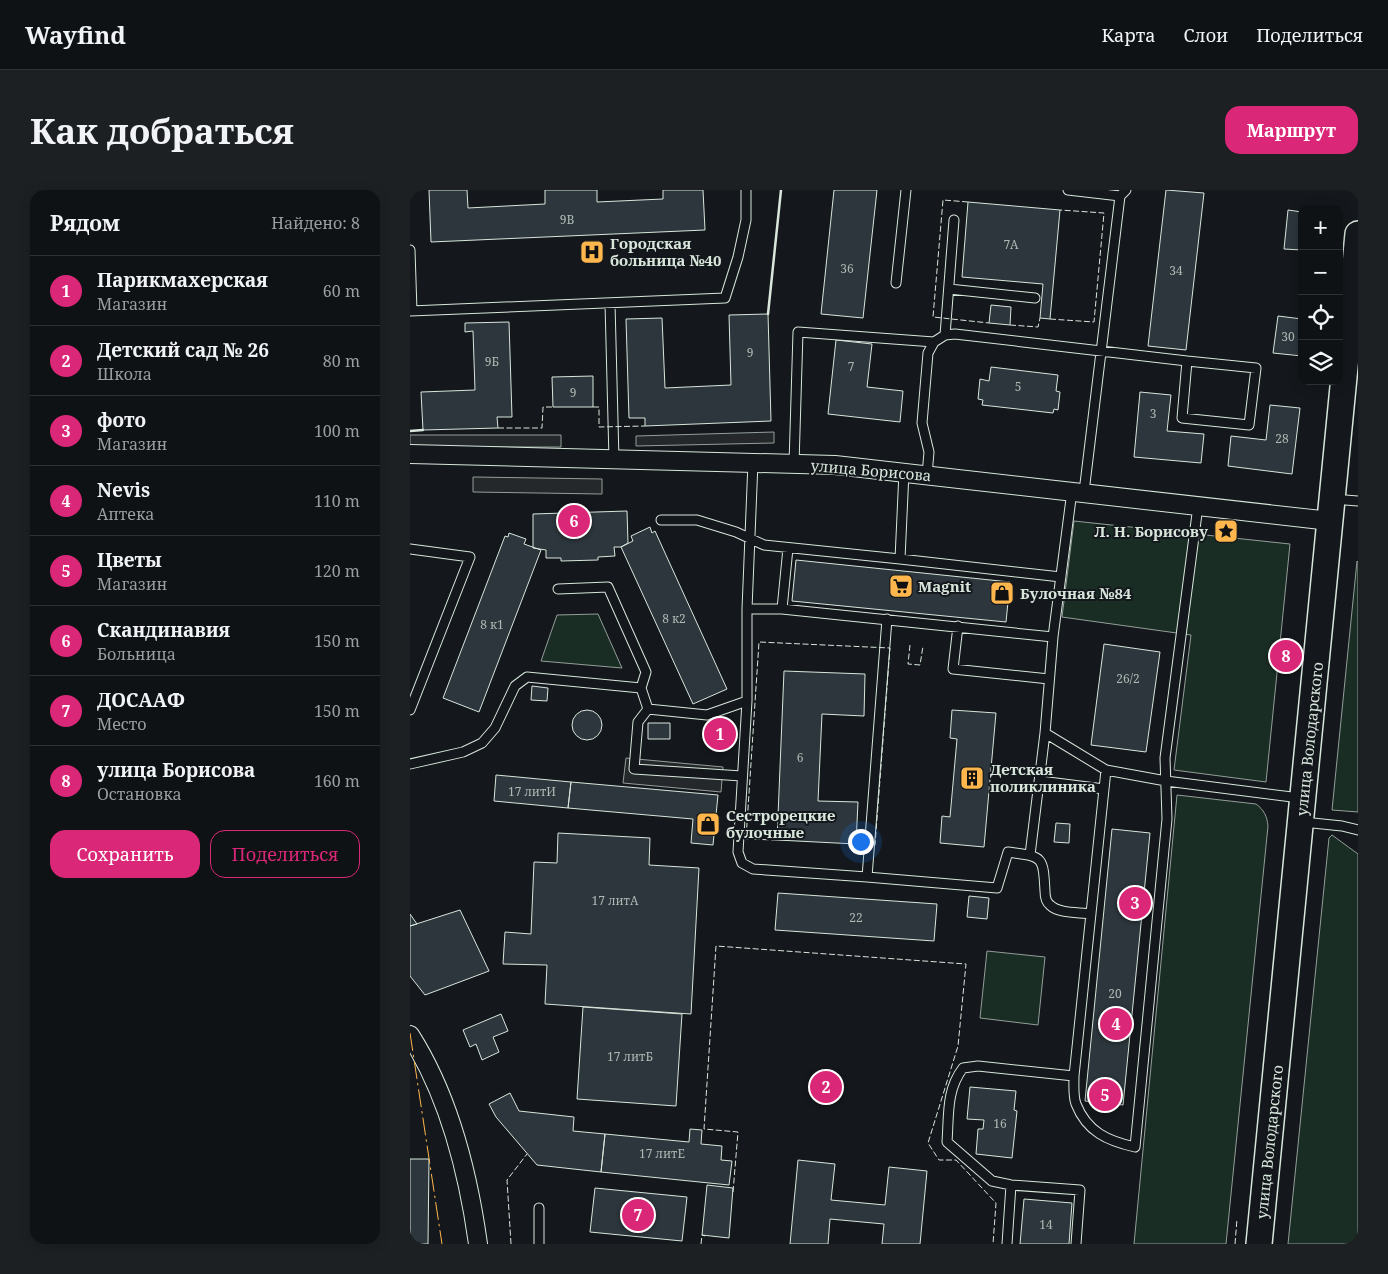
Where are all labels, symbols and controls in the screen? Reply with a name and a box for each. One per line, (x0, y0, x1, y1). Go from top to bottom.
text: Wayfind (25, 18, 126, 51)
text: Карта (1101, 23, 1156, 47)
text: Слои (1184, 23, 1228, 47)
text: Поделиться (1256, 23, 1363, 47)
button: Маршрут (1225, 106, 1358, 154)
text: Как добраться (30, 107, 294, 154)
map controls (1298, 205, 1343, 385)
button: + (1298, 205, 1343, 250)
text: Рядом (50, 209, 120, 237)
house number: 9В (560, 211, 574, 228)
text: Найдено: 8 (271, 212, 360, 234)
place label: Городская больница №40 (610, 233, 722, 270)
house number: 7А (1003, 236, 1019, 253)
hospital icon: Городская больница №40 (579, 239, 605, 265)
button: − (1298, 250, 1343, 295)
house number: 36 (840, 260, 854, 277)
house number: 34 (1169, 262, 1183, 279)
text: Парикмахерская (97, 267, 268, 293)
text: 1 (61, 280, 71, 302)
text: 60 m (323, 280, 360, 302)
text: Магазин (97, 293, 167, 315)
button: locate (1298, 295, 1343, 340)
house number: 30 (1281, 328, 1295, 345)
text: Детский сад № 26 (97, 337, 269, 363)
button: layers (1298, 340, 1343, 385)
house number: 9 (747, 344, 753, 361)
text: 2 (61, 350, 71, 372)
text: 80 m (323, 350, 360, 372)
house number: 9Б (485, 353, 499, 370)
house number: 7 (848, 358, 855, 375)
text: Школа (97, 363, 152, 385)
house number: 5 (1015, 378, 1021, 395)
house number: 9 (570, 384, 576, 401)
house number: 3 (1150, 405, 1157, 422)
text: фото (97, 407, 146, 433)
text: 3 (61, 420, 71, 442)
text: 100 m (314, 420, 360, 442)
house number: 28 (1275, 430, 1289, 447)
text: Магазин (97, 433, 167, 455)
street label: улица Борисова (810, 455, 932, 485)
text: Nevis (97, 477, 150, 503)
text: 4 (61, 490, 71, 512)
text: 110 m (314, 490, 360, 512)
pin: 6 (558, 502, 590, 540)
text: Аптека (97, 503, 154, 525)
place icon: Л. Н. Борисову (1213, 518, 1239, 544)
place label: Л. Н. Борисову (1094, 521, 1209, 541)
text: Цветы (97, 547, 162, 573)
text: 5 (61, 560, 71, 582)
text: 120 m (314, 560, 360, 582)
text: Магазин (97, 573, 167, 595)
supermarket icon: Magnit (888, 573, 914, 599)
place label: Magnit (918, 576, 971, 596)
shop icon: Булочная №84 (989, 580, 1015, 606)
place label: Булочная №84 (1020, 583, 1132, 603)
house number: 8 к2 (662, 610, 686, 627)
house number: 8 к1 (480, 616, 504, 633)
text: Скандинавия (97, 617, 230, 643)
text: 6 (61, 630, 71, 652)
text: 150 m (314, 630, 360, 652)
pin: 8 (1270, 637, 1302, 675)
text: Больница (97, 643, 176, 665)
street label: улица Володарского (1291, 661, 1327, 817)
house number: 26/2 (1116, 670, 1140, 687)
text: ДОСААФ (97, 687, 185, 713)
text: 7 (61, 700, 71, 722)
text: 150 m (314, 700, 360, 722)
text: Место (97, 713, 146, 735)
pin: 1 (704, 715, 736, 753)
house number: 6 (797, 749, 804, 766)
text: улица Борисова (97, 757, 255, 783)
place label: Детская поликлиника (990, 759, 1096, 796)
building icon: Детская поликлиника (959, 765, 985, 791)
text: 8 (61, 770, 71, 792)
text: 160 m (314, 770, 360, 792)
text: Остановка (97, 783, 182, 805)
house number: 17 литИ (508, 783, 556, 800)
place label: Сестрорецкие булочные (726, 805, 835, 842)
shop icon: Сестрорецкие булочные (695, 811, 721, 837)
your location (848, 829, 874, 855)
button: Сохранить (50, 830, 200, 878)
button: Поделиться (210, 830, 360, 878)
pin: 3 (1119, 884, 1151, 922)
house number: 17 литА (592, 892, 639, 909)
house number: 22 (849, 909, 863, 926)
house number: 20 (1108, 985, 1122, 1002)
pin: 4 (1100, 1005, 1132, 1043)
house number: 17 литБ (607, 1048, 653, 1065)
street label: улица Володарского (1251, 1064, 1287, 1220)
pin: 2 (810, 1068, 842, 1106)
pin: 5 (1089, 1076, 1121, 1114)
house number: 16 (993, 1115, 1007, 1132)
house number: 17 литЕ (639, 1145, 685, 1162)
pin: 7 (622, 1196, 654, 1234)
house number: 14 (1039, 1216, 1053, 1233)

